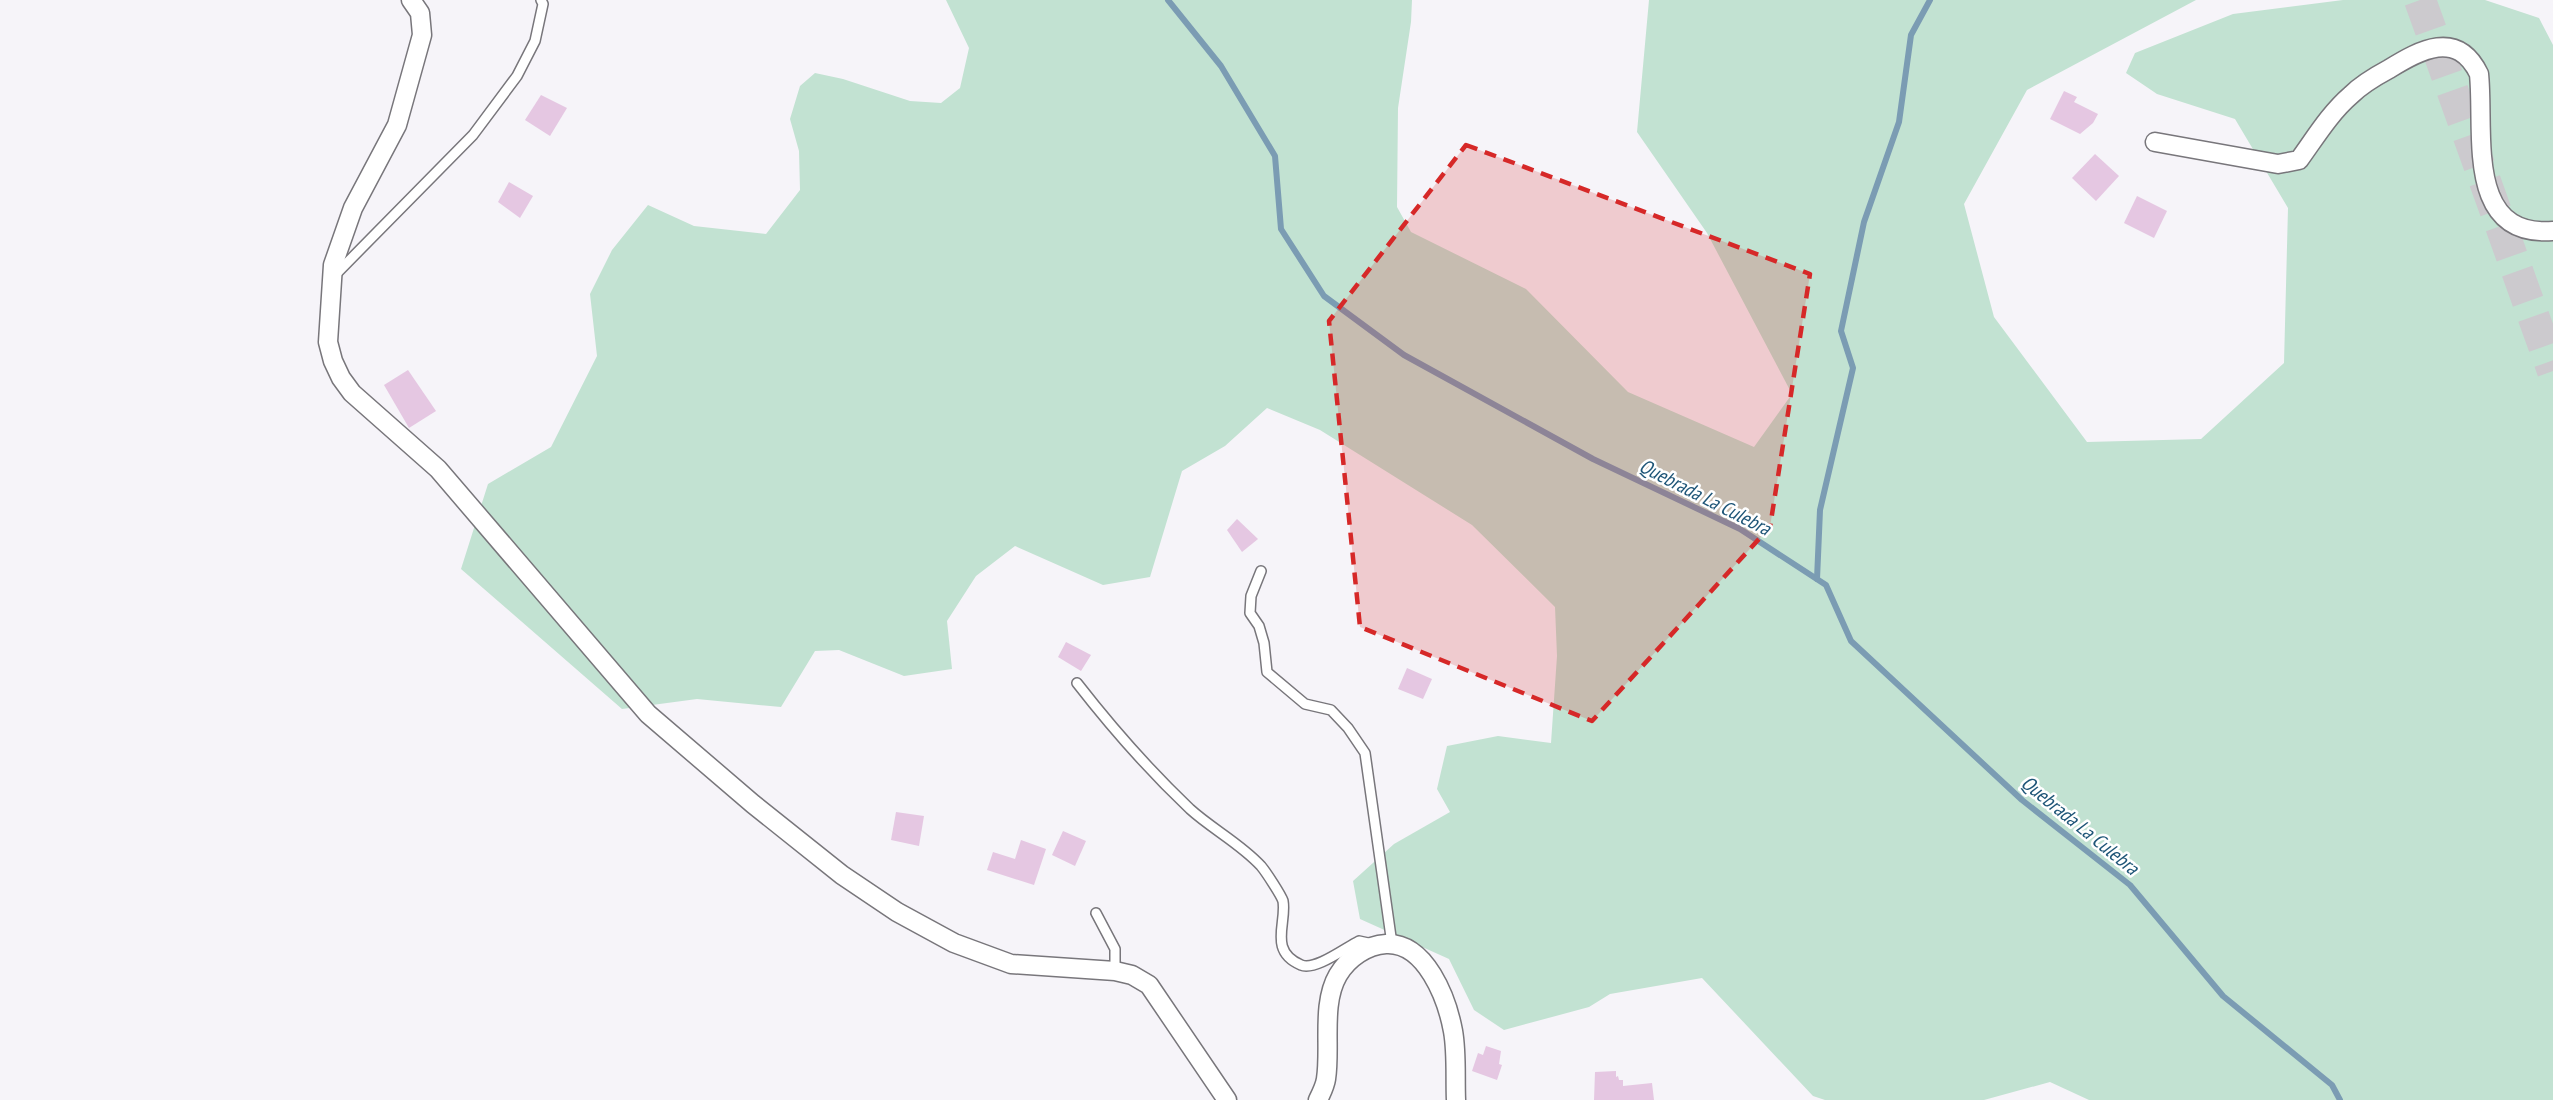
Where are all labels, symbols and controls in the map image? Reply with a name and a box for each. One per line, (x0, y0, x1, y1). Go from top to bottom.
water label: Quebrada La Culebra (1635, 453, 1776, 542)
water label: Quebrada La Culebra (2016, 770, 2145, 881)

